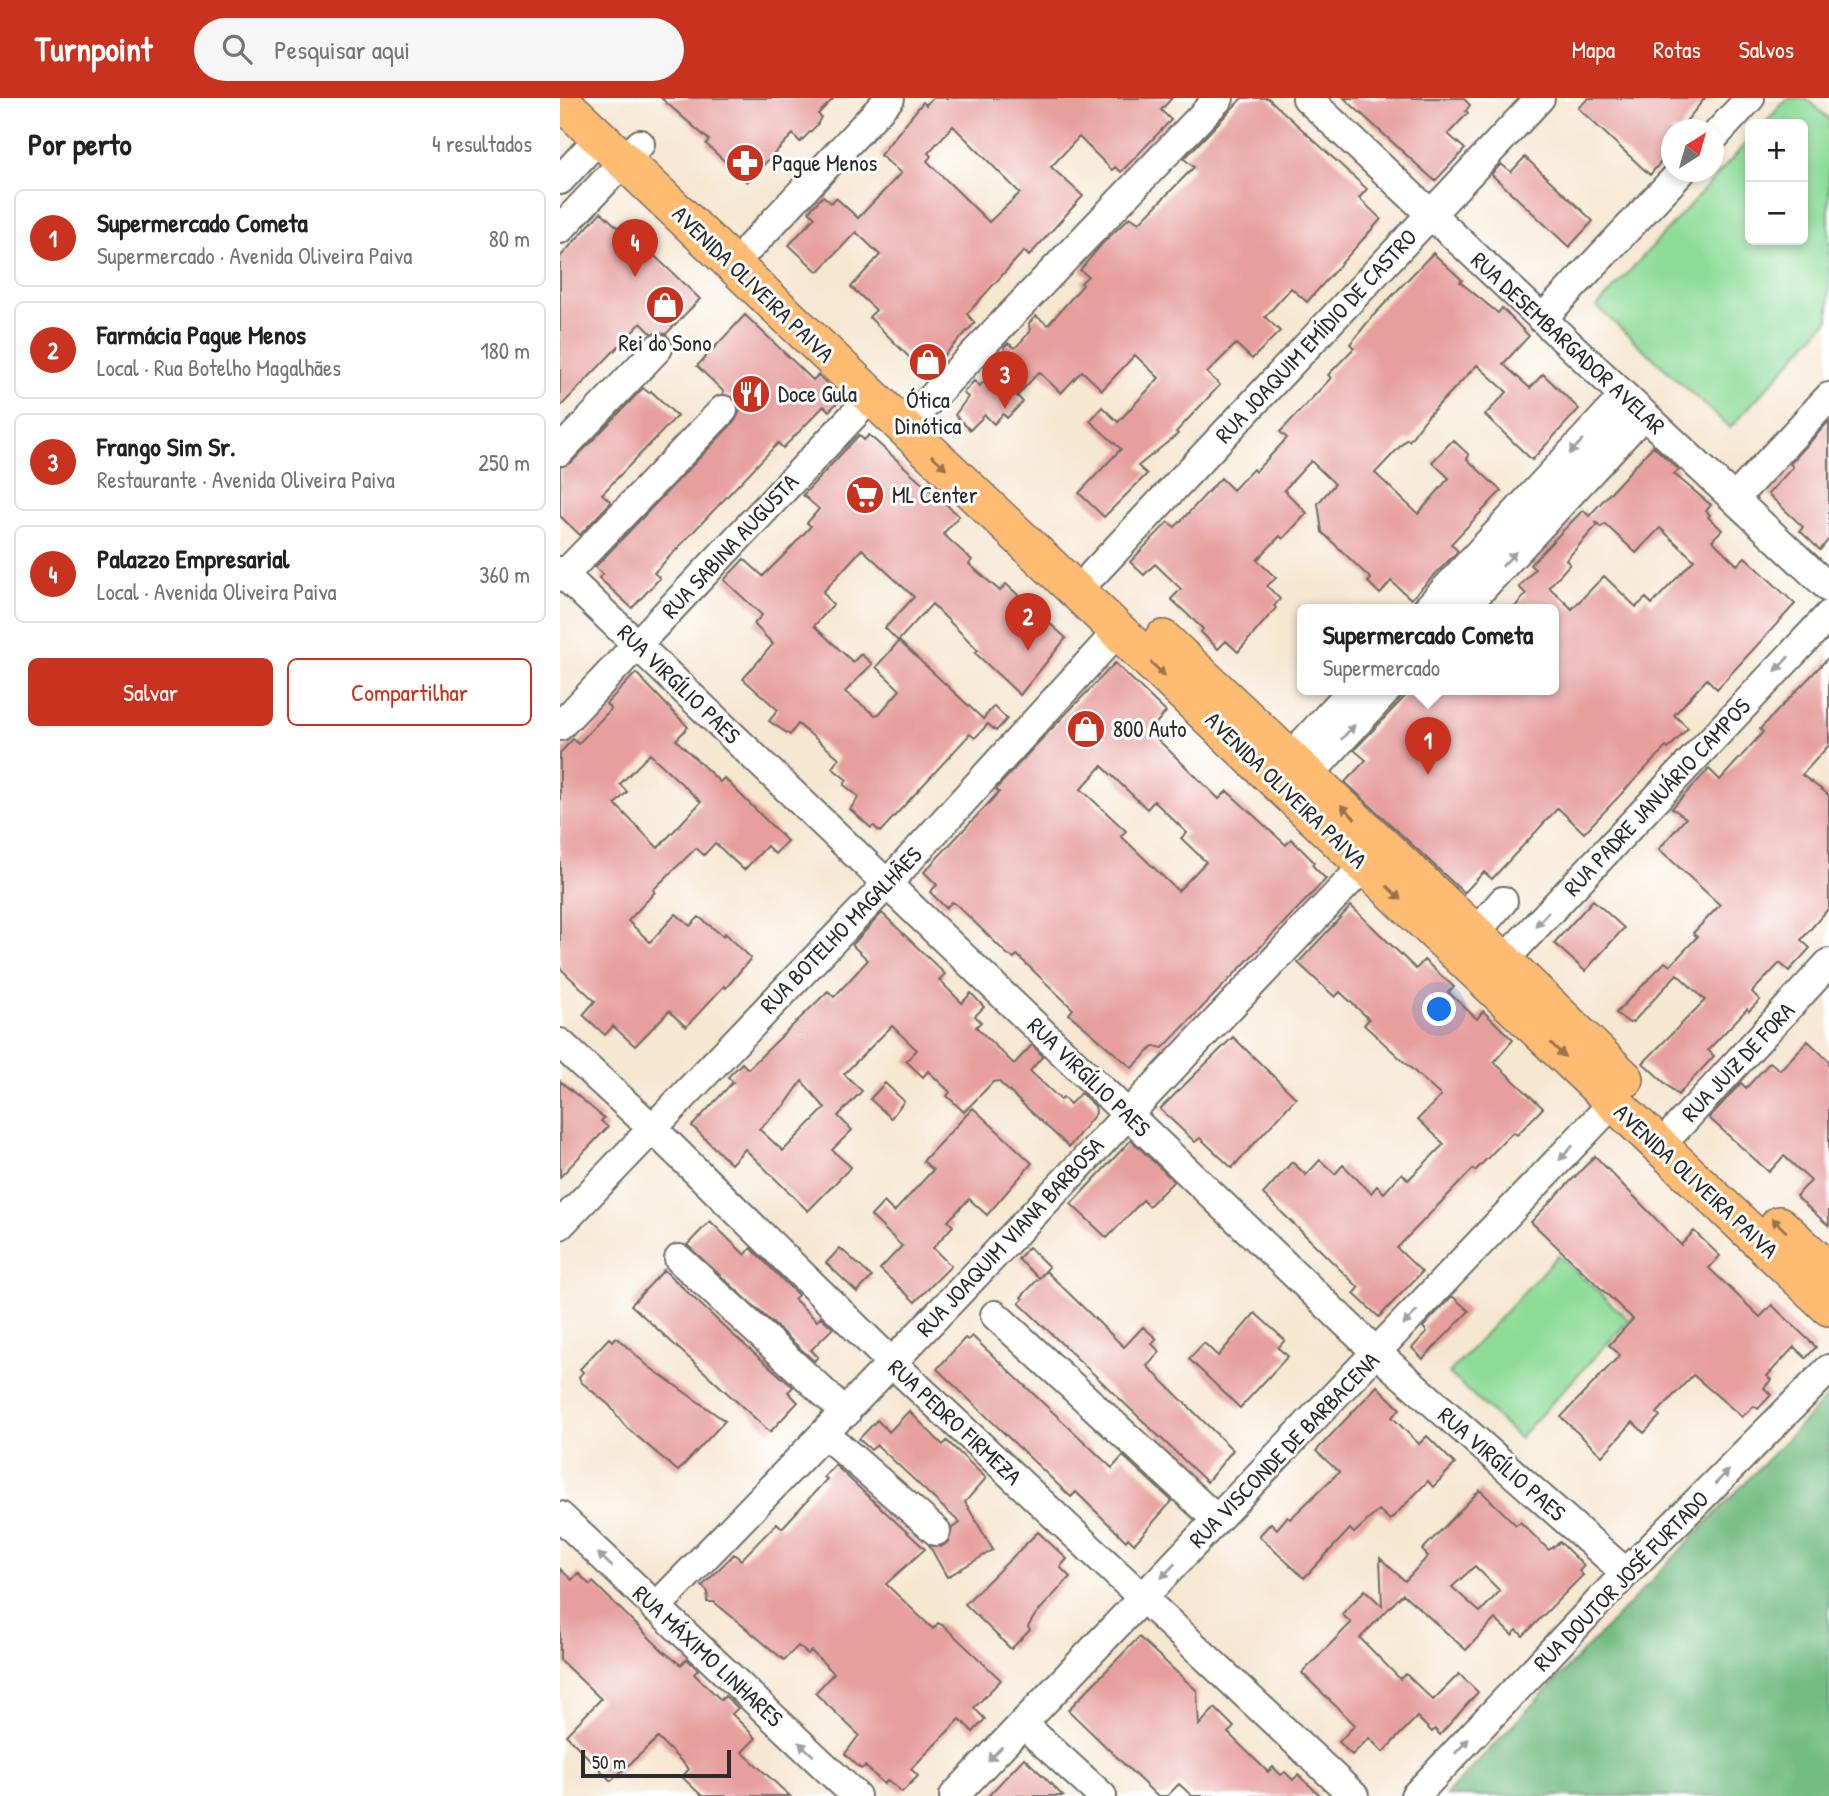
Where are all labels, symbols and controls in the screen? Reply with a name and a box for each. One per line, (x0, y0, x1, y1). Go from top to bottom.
search box (194, 18, 684, 81)
text: Turnpoint (35, 27, 152, 71)
icon: search (218, 30, 256, 68)
text: Pesquisar aqui (274, 32, 410, 67)
text: Mapa (1572, 33, 1615, 65)
text: Rotas (1653, 33, 1701, 65)
text: Salvos (1739, 33, 1794, 65)
north arrow (1661, 119, 1724, 182)
map controls (1745, 119, 1808, 245)
button: + (1745, 119, 1808, 182)
text: Por perto (28, 124, 132, 164)
text: 4 resultados (432, 128, 532, 159)
pharmacy icon: Pague Menos (724, 142, 766, 184)
place label: Pague Menos (772, 147, 877, 178)
button: − (1745, 182, 1808, 245)
street label: AVENIDA OLIVEIRA PAIVA (666, 198, 841, 369)
text: Supermercado Cometa (97, 205, 308, 240)
pin: 4 (612, 219, 658, 277)
street label: RUA JOAQUIM EMÍDIO DE CASTRO (1208, 222, 1423, 450)
text: 1 (49, 223, 57, 254)
text: 80 m (489, 223, 530, 254)
text: Supermercado · Avenida Oliveira Paiva (97, 240, 412, 271)
street label: RUA DESEMBARGADOR AVELAR (1465, 244, 1672, 441)
shop icon: Rei do Sono (644, 284, 686, 326)
text: Farmácia Pague Menos (97, 317, 306, 352)
place label: Rei do Sono (618, 327, 712, 358)
text: 2 (48, 335, 58, 366)
text: 180 m (480, 335, 530, 366)
shop icon: Ótica Dinótica (907, 341, 949, 383)
pin: 3 (982, 351, 1028, 409)
text: Local · Rua Botelho Magalhães (97, 352, 341, 383)
restaurant icon: Doce Gula (730, 373, 772, 415)
place label: Doce Gula (778, 378, 857, 409)
place label: Ótica Dinótica (895, 384, 961, 441)
text: Frango Sim Sr. (97, 429, 236, 464)
one-way arrow (1569, 438, 1585, 455)
text: 3 (48, 447, 58, 478)
text: 250 m (478, 447, 530, 478)
one-way arrow (931, 453, 948, 470)
text: Restaurante · Avenida Oliveira Paiva (97, 464, 395, 495)
street label: RUA SABINA AUGUSTA (654, 467, 805, 625)
supermarket icon: ML Center (844, 474, 886, 516)
place label: ML Center (892, 479, 978, 510)
text: Palazzo Empresarial (97, 541, 289, 576)
one-way arrow (1501, 551, 1517, 568)
text: 4 (49, 559, 57, 590)
text: 360 m (479, 559, 530, 590)
text: Local · Avenida Oliveira Paiva (97, 576, 337, 607)
pin: 2 (1005, 593, 1051, 651)
popup (1297, 604, 1559, 695)
street label: RUA VIRGÍLIO PAES (611, 617, 748, 751)
text: Supermercado Cometa (1323, 617, 1533, 652)
text: Supermercado (1323, 652, 1440, 683)
one-way arrow (1775, 655, 1791, 672)
button: Salvar (28, 658, 273, 726)
button: Compartilhar (287, 658, 532, 726)
one-way arrow (1149, 660, 1166, 676)
street label: RUA PADRE JANUÁRIO CAMPOS (1557, 691, 1757, 902)
street label: AVENIDA OLIVEIRA PAIVA (1199, 704, 1374, 875)
shop icon: 800 Auto (1065, 708, 1107, 750)
place label: 800 Auto (1113, 713, 1186, 744)
pin: 1 (1405, 717, 1451, 775)
one-way arrow (1340, 723, 1356, 741)
one-way arrow (1339, 804, 1357, 820)
street label: RUA BOTELHO MAGALHÃES (753, 839, 929, 1020)
one-way arrow (1385, 885, 1402, 902)
one-way arrow (1535, 910, 1551, 927)
your location (1422, 992, 1456, 1026)
street label: RUA JUIZ DE FORA (1674, 995, 1801, 1128)
street label: RUA VIRGÍLIO PAES (1021, 1010, 1158, 1144)
one-way arrow (1549, 1042, 1566, 1058)
street label: AVENIDA OLIVEIRA PAIVA (1608, 1097, 1785, 1265)
street label: RUA JOAQUIM VIANA BARBOSA (909, 1130, 1110, 1343)
one-way arrow (1559, 1144, 1575, 1161)
one-way arrow (1770, 1217, 1788, 1233)
one-way arrow (1403, 1309, 1419, 1326)
street label: RUA VISCONDE DE BARBACENA (1182, 1345, 1386, 1554)
street label: RUA PEDRO FIRMEZA (882, 1352, 1029, 1491)
street label: RUA VIRGÍLIO PAES (1432, 1399, 1573, 1528)
one-way arrow (1713, 1469, 1729, 1486)
street label: RUA DOUTOR JOSÉ FURTADO (1526, 1484, 1715, 1678)
one-way arrow (597, 1552, 614, 1568)
one-way arrow (1160, 1562, 1176, 1579)
street label: RUA MÁXIMO LINHARES (627, 1578, 790, 1734)
one-way arrow (1453, 1738, 1470, 1755)
one-way arrow (798, 1742, 815, 1758)
one-way arrow (987, 1745, 1003, 1762)
scale bar (581, 1747, 732, 1779)
text: 50 m (592, 1749, 626, 1775)

